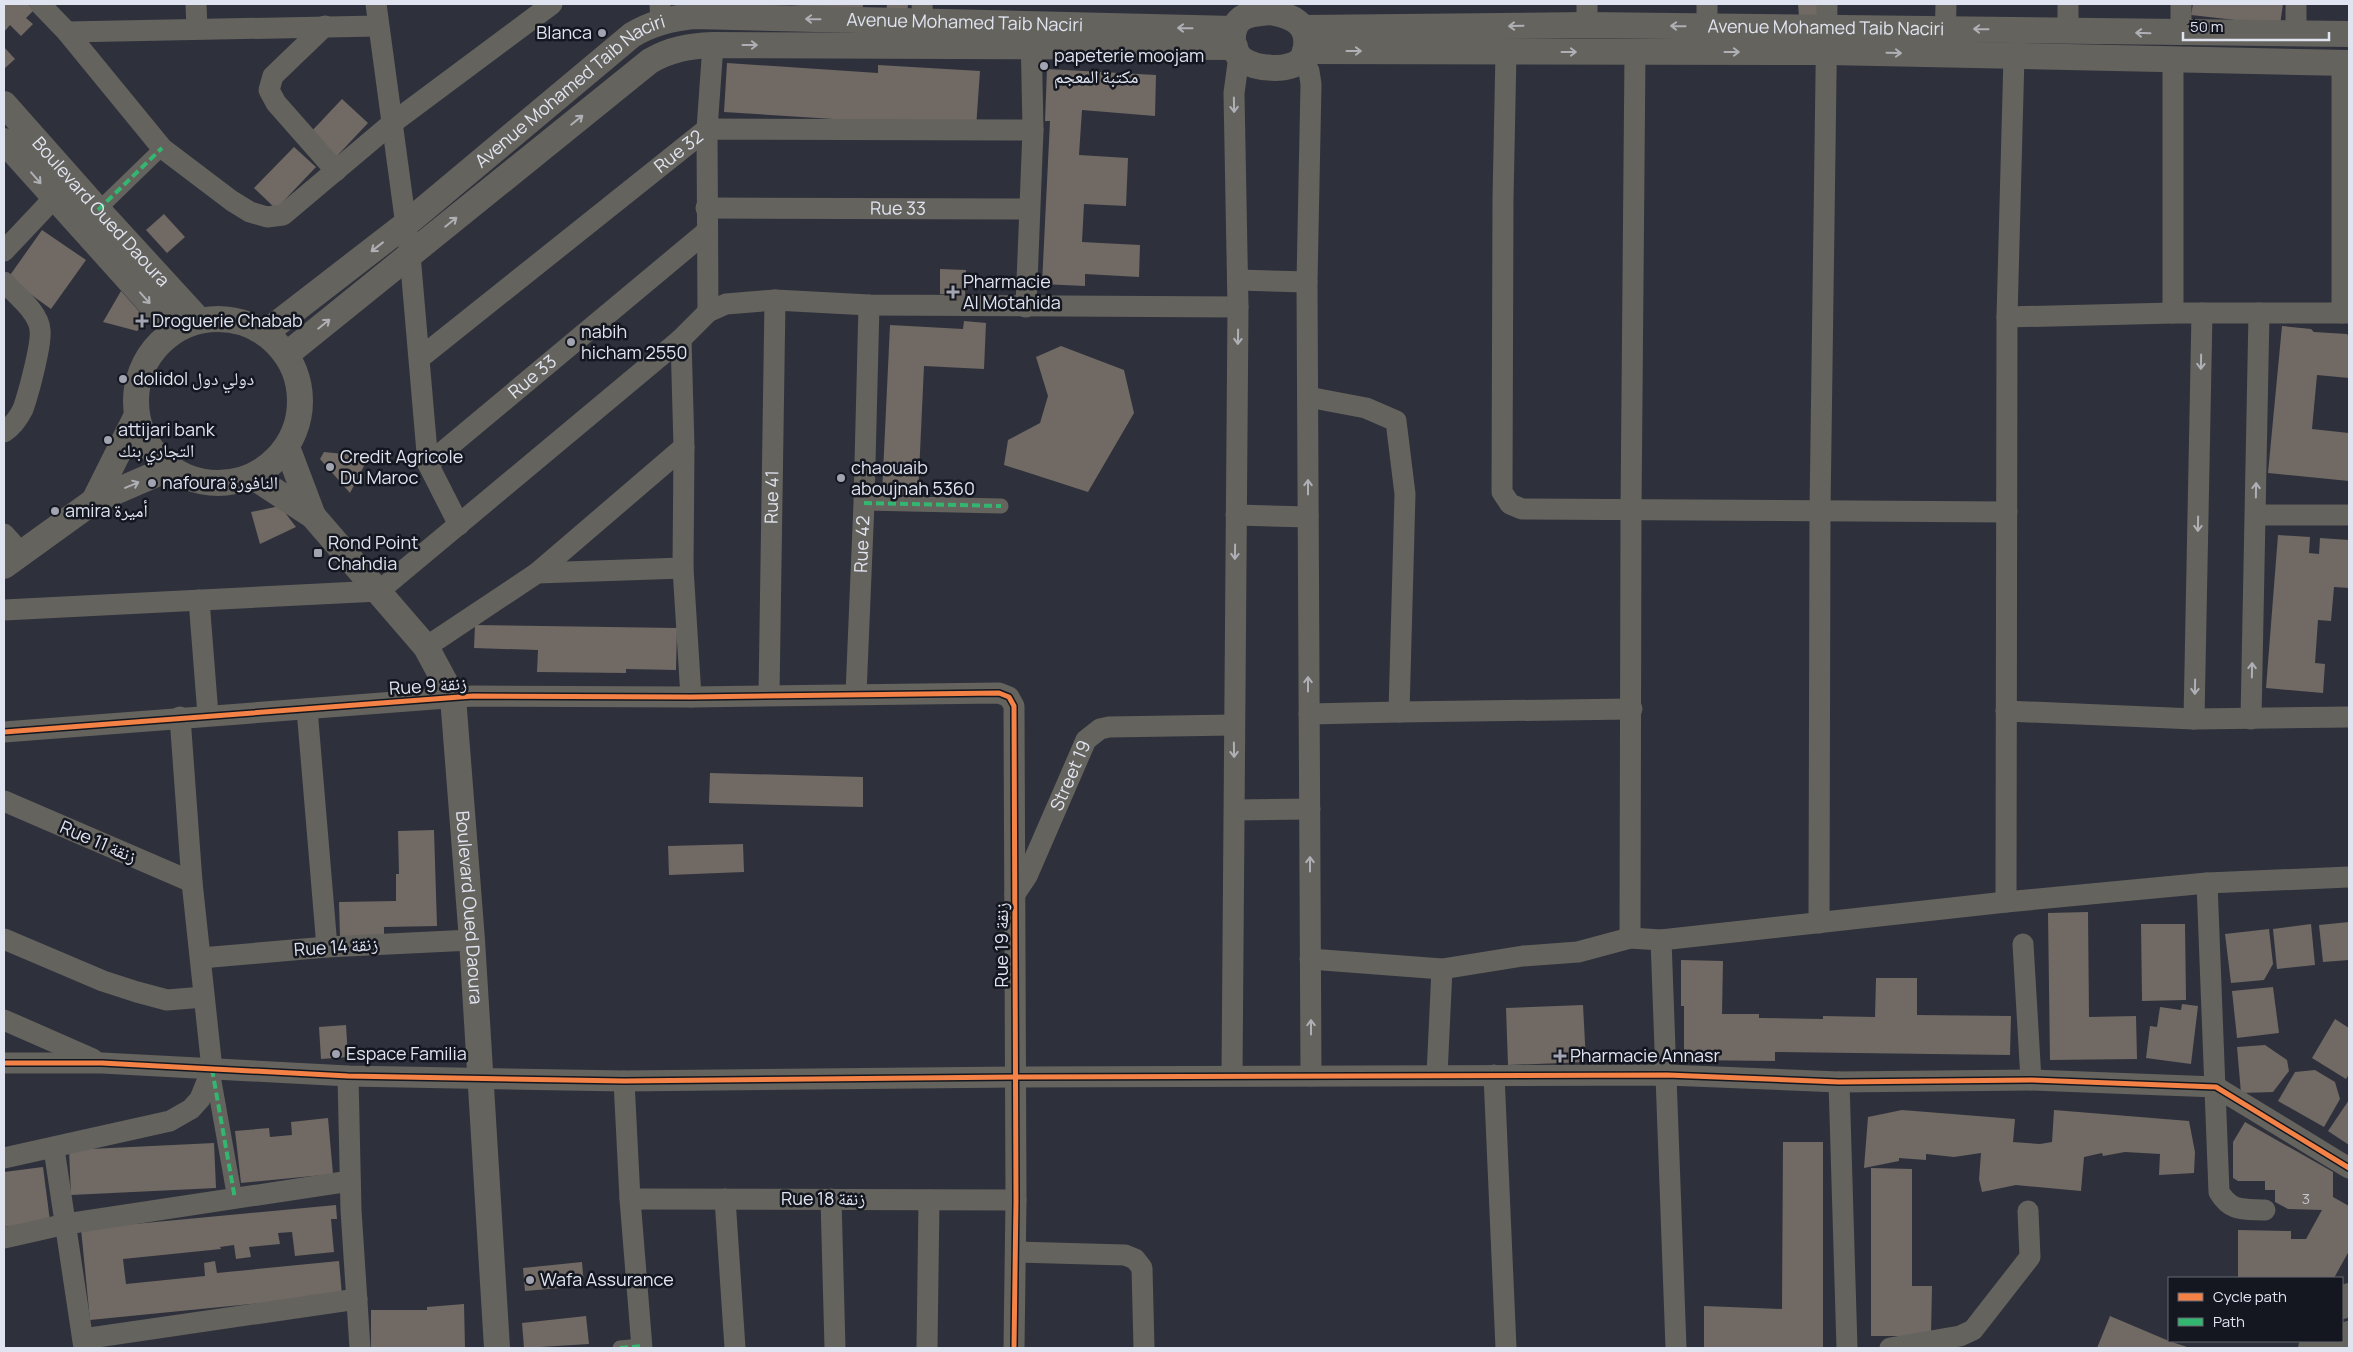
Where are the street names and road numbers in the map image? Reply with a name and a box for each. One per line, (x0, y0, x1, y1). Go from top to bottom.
street label: Avenue Mohamed Taib Naciri (846, 7, 1083, 36)
street label: Avenue Mohamed Taib Naciri (469, 8, 668, 173)
street label: Avenue Mohamed Taib Naciri (1707, 13, 1944, 40)
street label: Rue 32 (649, 124, 708, 178)
street label: Boulevard Oued Daoura (28, 131, 175, 291)
street label: Rue 33 (870, 196, 926, 220)
street label: Rue 33 (503, 349, 561, 403)
street label: Rue 41 (759, 470, 783, 524)
street label: Rue 42 (848, 515, 874, 573)
street label: Rue 9 زنقة (388, 670, 468, 700)
street label: Street 19 (1044, 736, 1095, 814)
street label: Boulevard Oued Daoura (451, 810, 489, 1005)
street label: Rue 11 زنقة (57, 814, 140, 868)
street label: Rue 19 زنقة (989, 902, 1013, 987)
street label: Rue 14 زنقة (293, 931, 379, 961)
street label: Rue 18 زنقة (781, 1186, 865, 1210)

